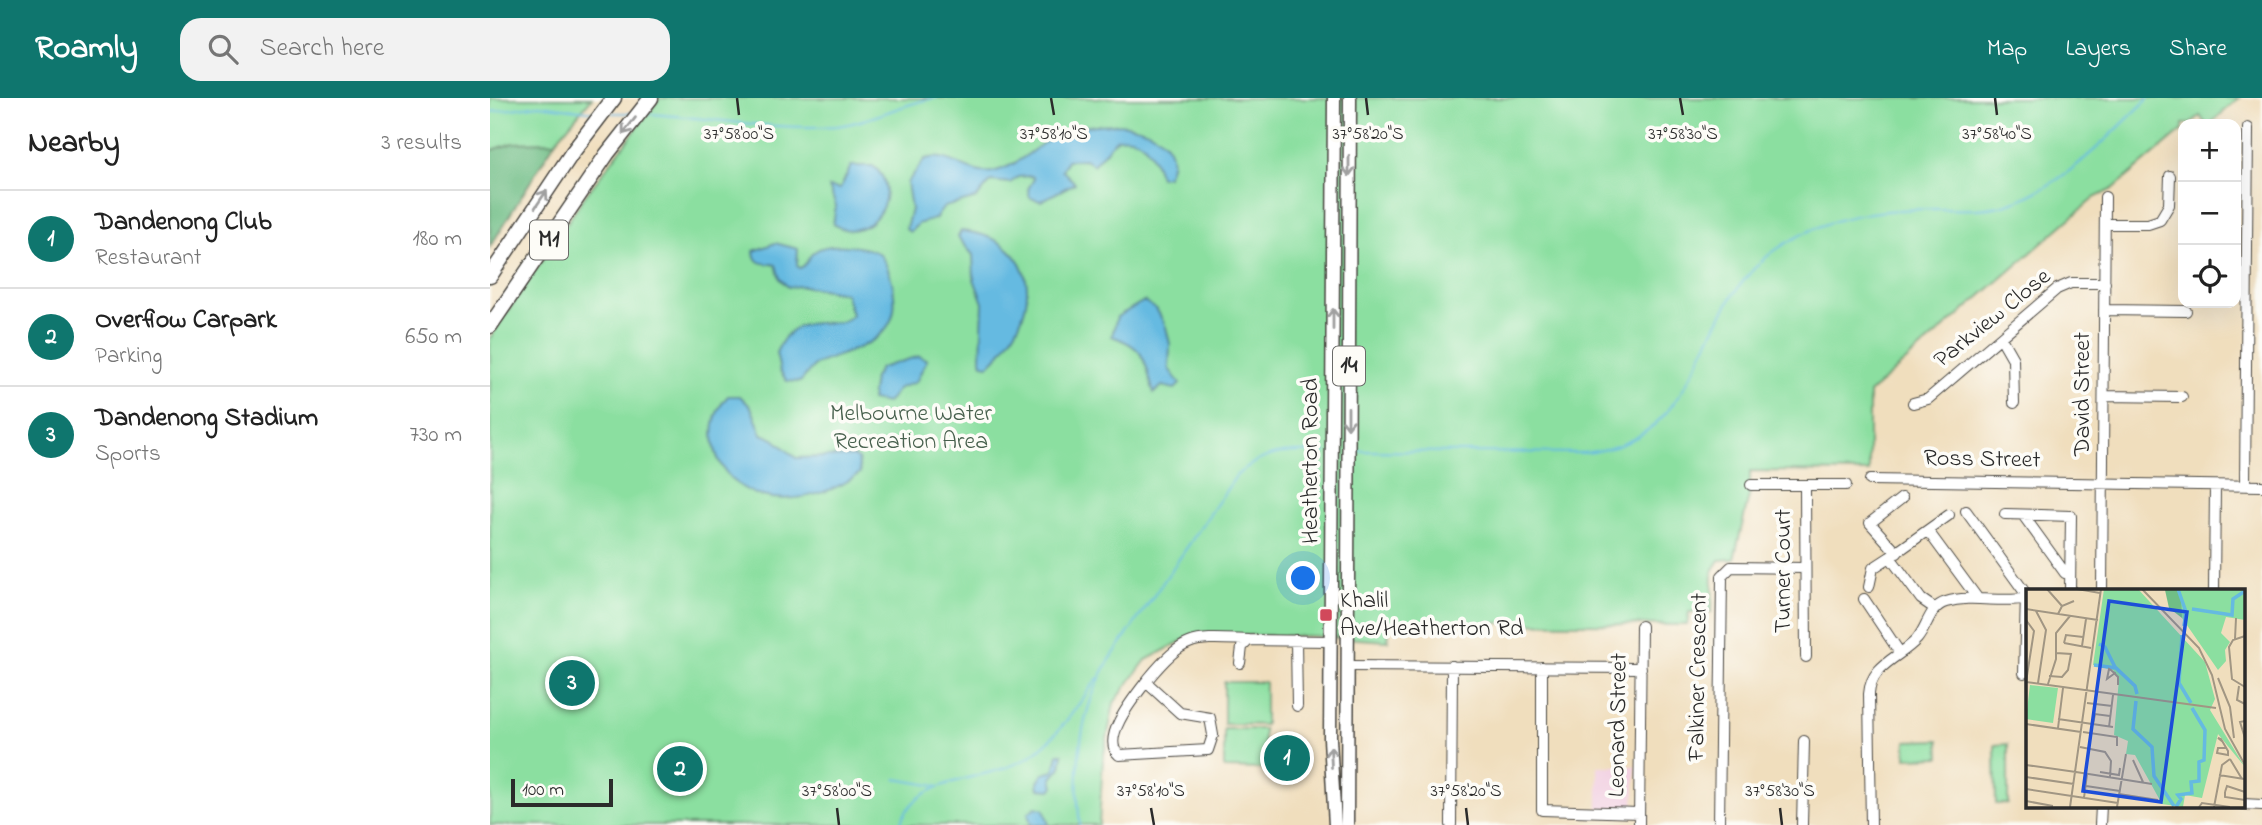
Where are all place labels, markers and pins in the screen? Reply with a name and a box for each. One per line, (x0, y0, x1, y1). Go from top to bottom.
place label: Khalil Ave/Heatherton Rd (1340, 584, 1524, 647)
marker: Khalil Ave/Heatherton Rd (1318, 607, 1334, 623)
pin: 3 (549, 657, 595, 709)
pin: 1 (1264, 732, 1310, 784)
pin: 2 (657, 743, 703, 795)

